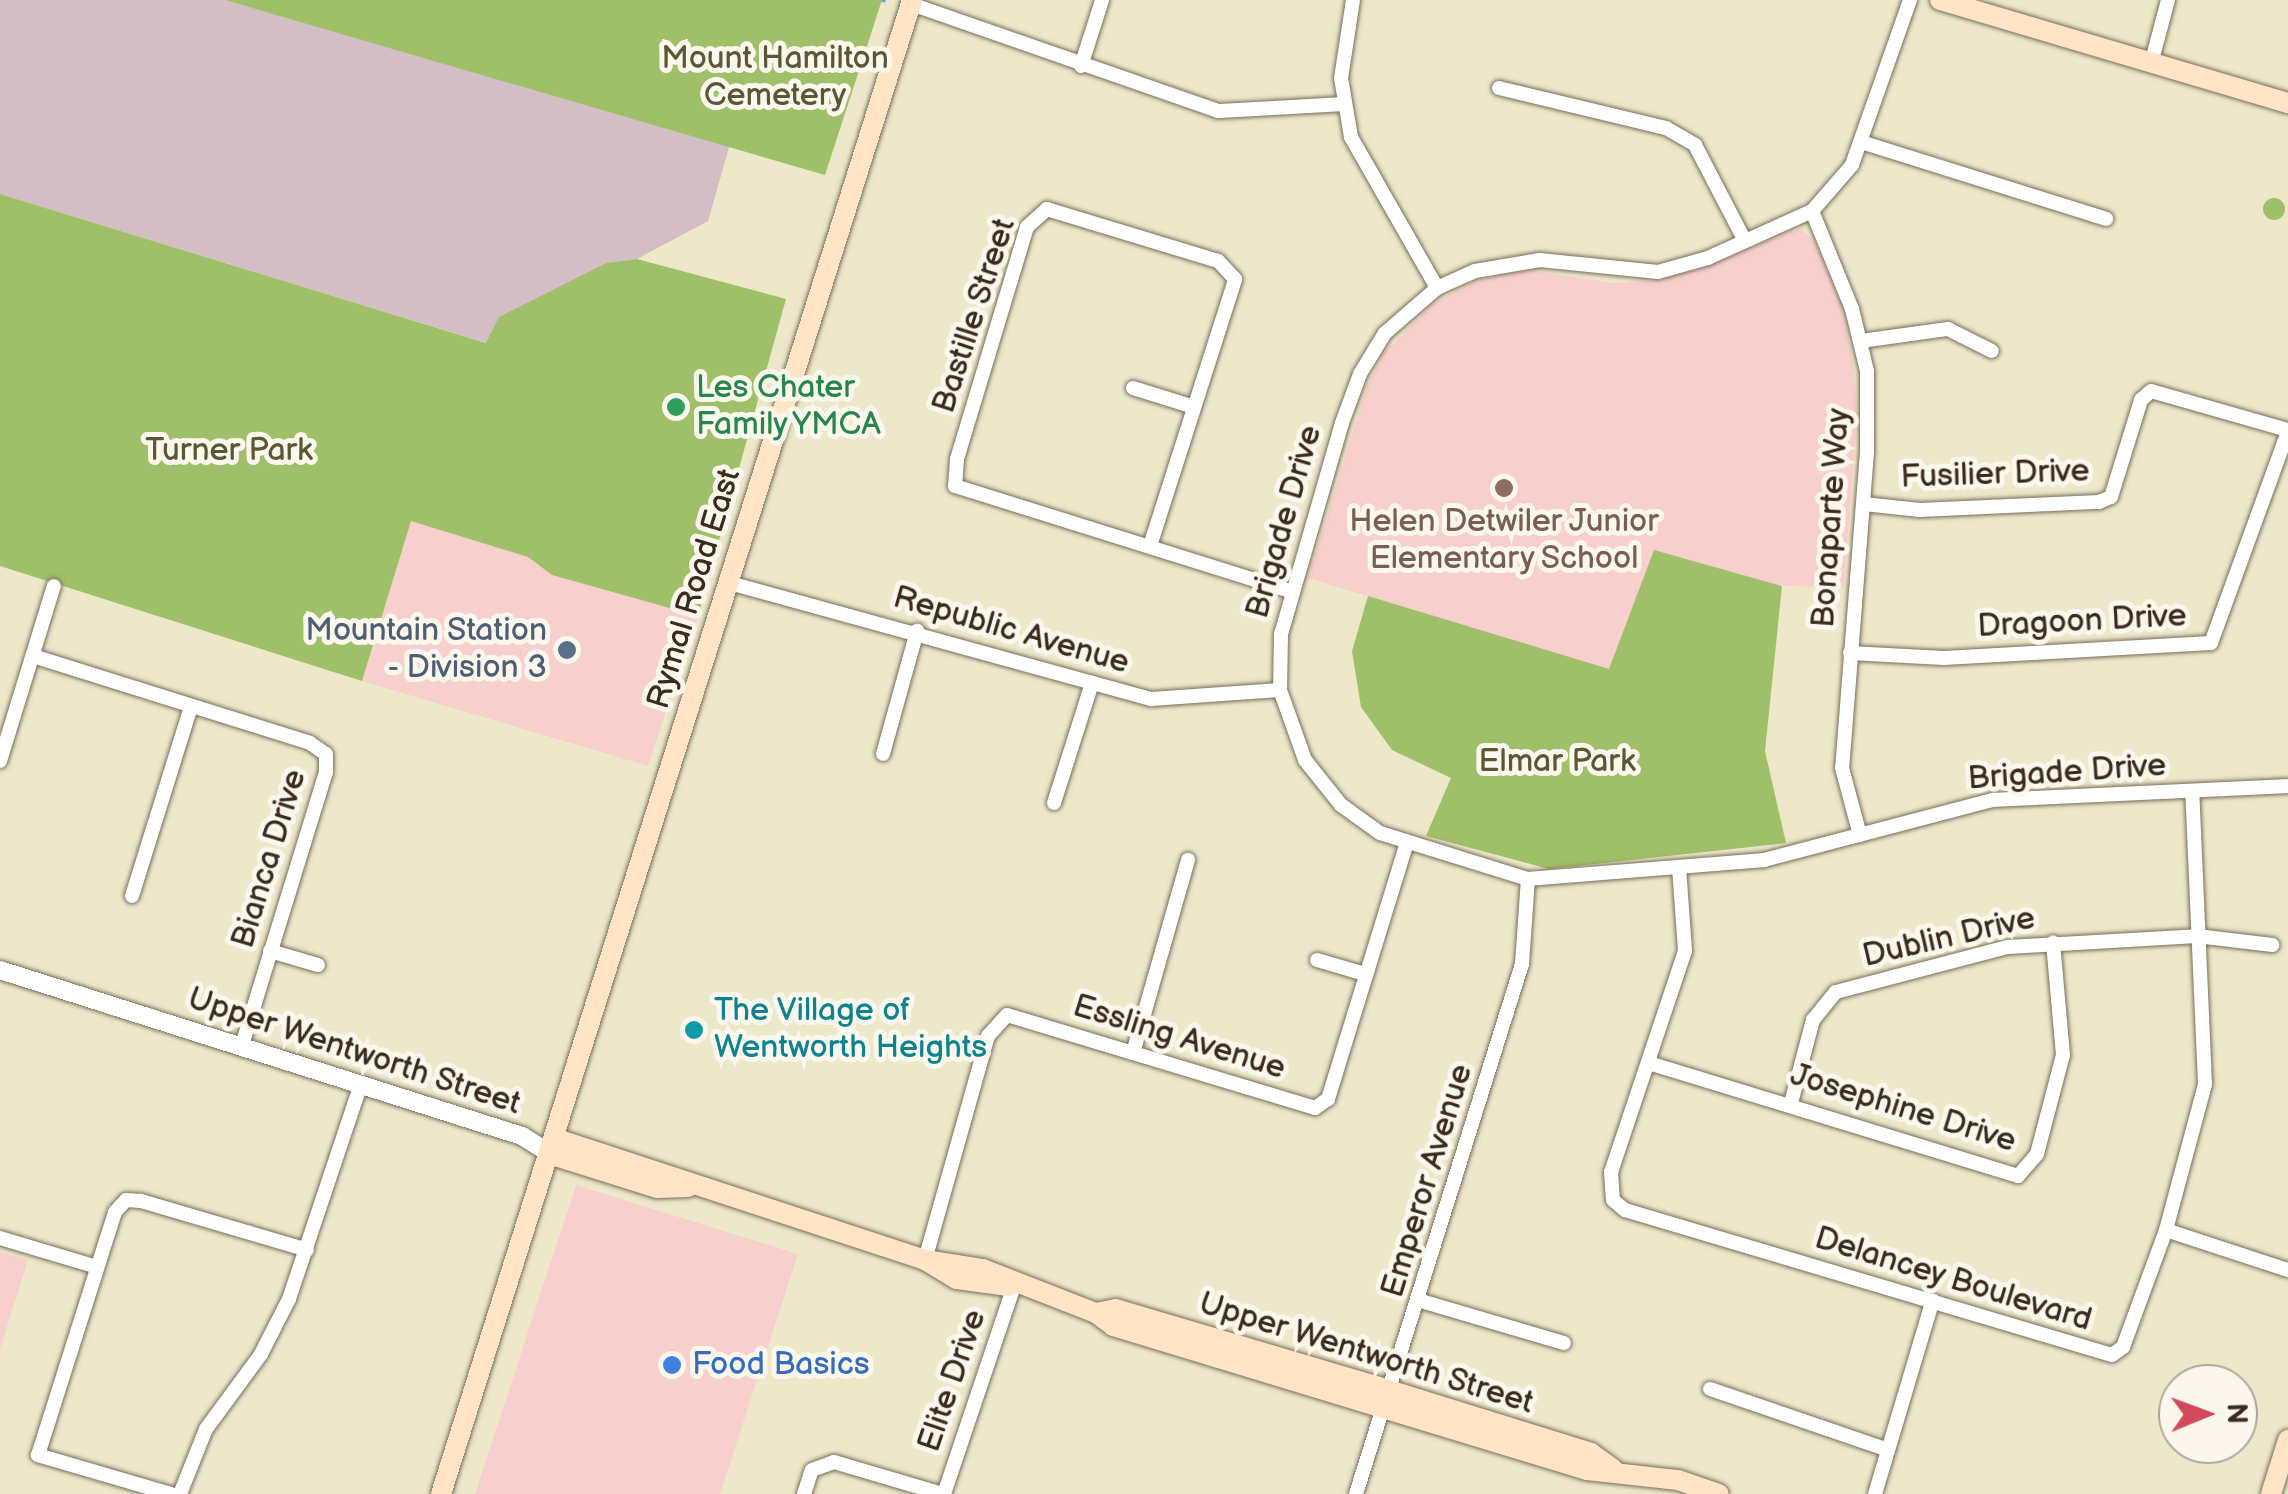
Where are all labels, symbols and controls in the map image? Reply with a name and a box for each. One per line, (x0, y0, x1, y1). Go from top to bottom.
park label: Mount Hamilton Cemetery (661, 41, 889, 116)
street label: Bastille Street (925, 214, 1025, 418)
place label: Les Chater Family YMCA (696, 370, 885, 445)
marker: Les Chater Family YMCA (665, 396, 687, 418)
street label: Bonaparte Way (1805, 406, 1859, 630)
street label: Brigade Drive (1239, 421, 1331, 623)
park label: Turner Park (145, 432, 313, 470)
street label: Fusilier Drive (1900, 453, 2090, 497)
street label: Rymal Road East (640, 464, 750, 714)
marker: Helen Detwiler Junior Elementary School (1493, 477, 1515, 499)
place label: Helen Detwiler Junior Elementary School (1348, 504, 1660, 579)
street label: Republic Avenue (889, 579, 1133, 683)
street label: Dragoon Drive (1977, 597, 2187, 647)
place label: Mountain Station - Division 3 (305, 613, 547, 688)
marker: Mountain Station - Division 3 (556, 639, 578, 661)
park label: Elmar Park (1478, 743, 1636, 781)
street label: Brigade Drive (1967, 747, 2167, 799)
street label: Bianca Drive (225, 765, 315, 953)
street label: Dublin Drive (1859, 900, 2039, 976)
street label: Upper Wentworth Street (182, 980, 526, 1124)
street label: Essling Avenue (1068, 987, 1290, 1089)
place label: The Village of Wentworth Heights (714, 993, 987, 1068)
marker: The Village of Wentworth Heights (683, 1019, 705, 1041)
street label: Josephine Drive (1786, 1056, 2020, 1162)
street label: Emperor Avenue (1374, 1060, 1482, 1302)
street label: Delancey Boulevard (1809, 1219, 2097, 1341)
street label: Upper Wentworth Street (1193, 1285, 1539, 1423)
street label: Elite Drive (911, 1305, 995, 1457)
place label: Food Basics (692, 1346, 870, 1384)
marker: Food Basics (661, 1354, 683, 1376)
north arrow (2158, 1364, 2258, 1464)
text: N (2220, 1403, 2253, 1424)

